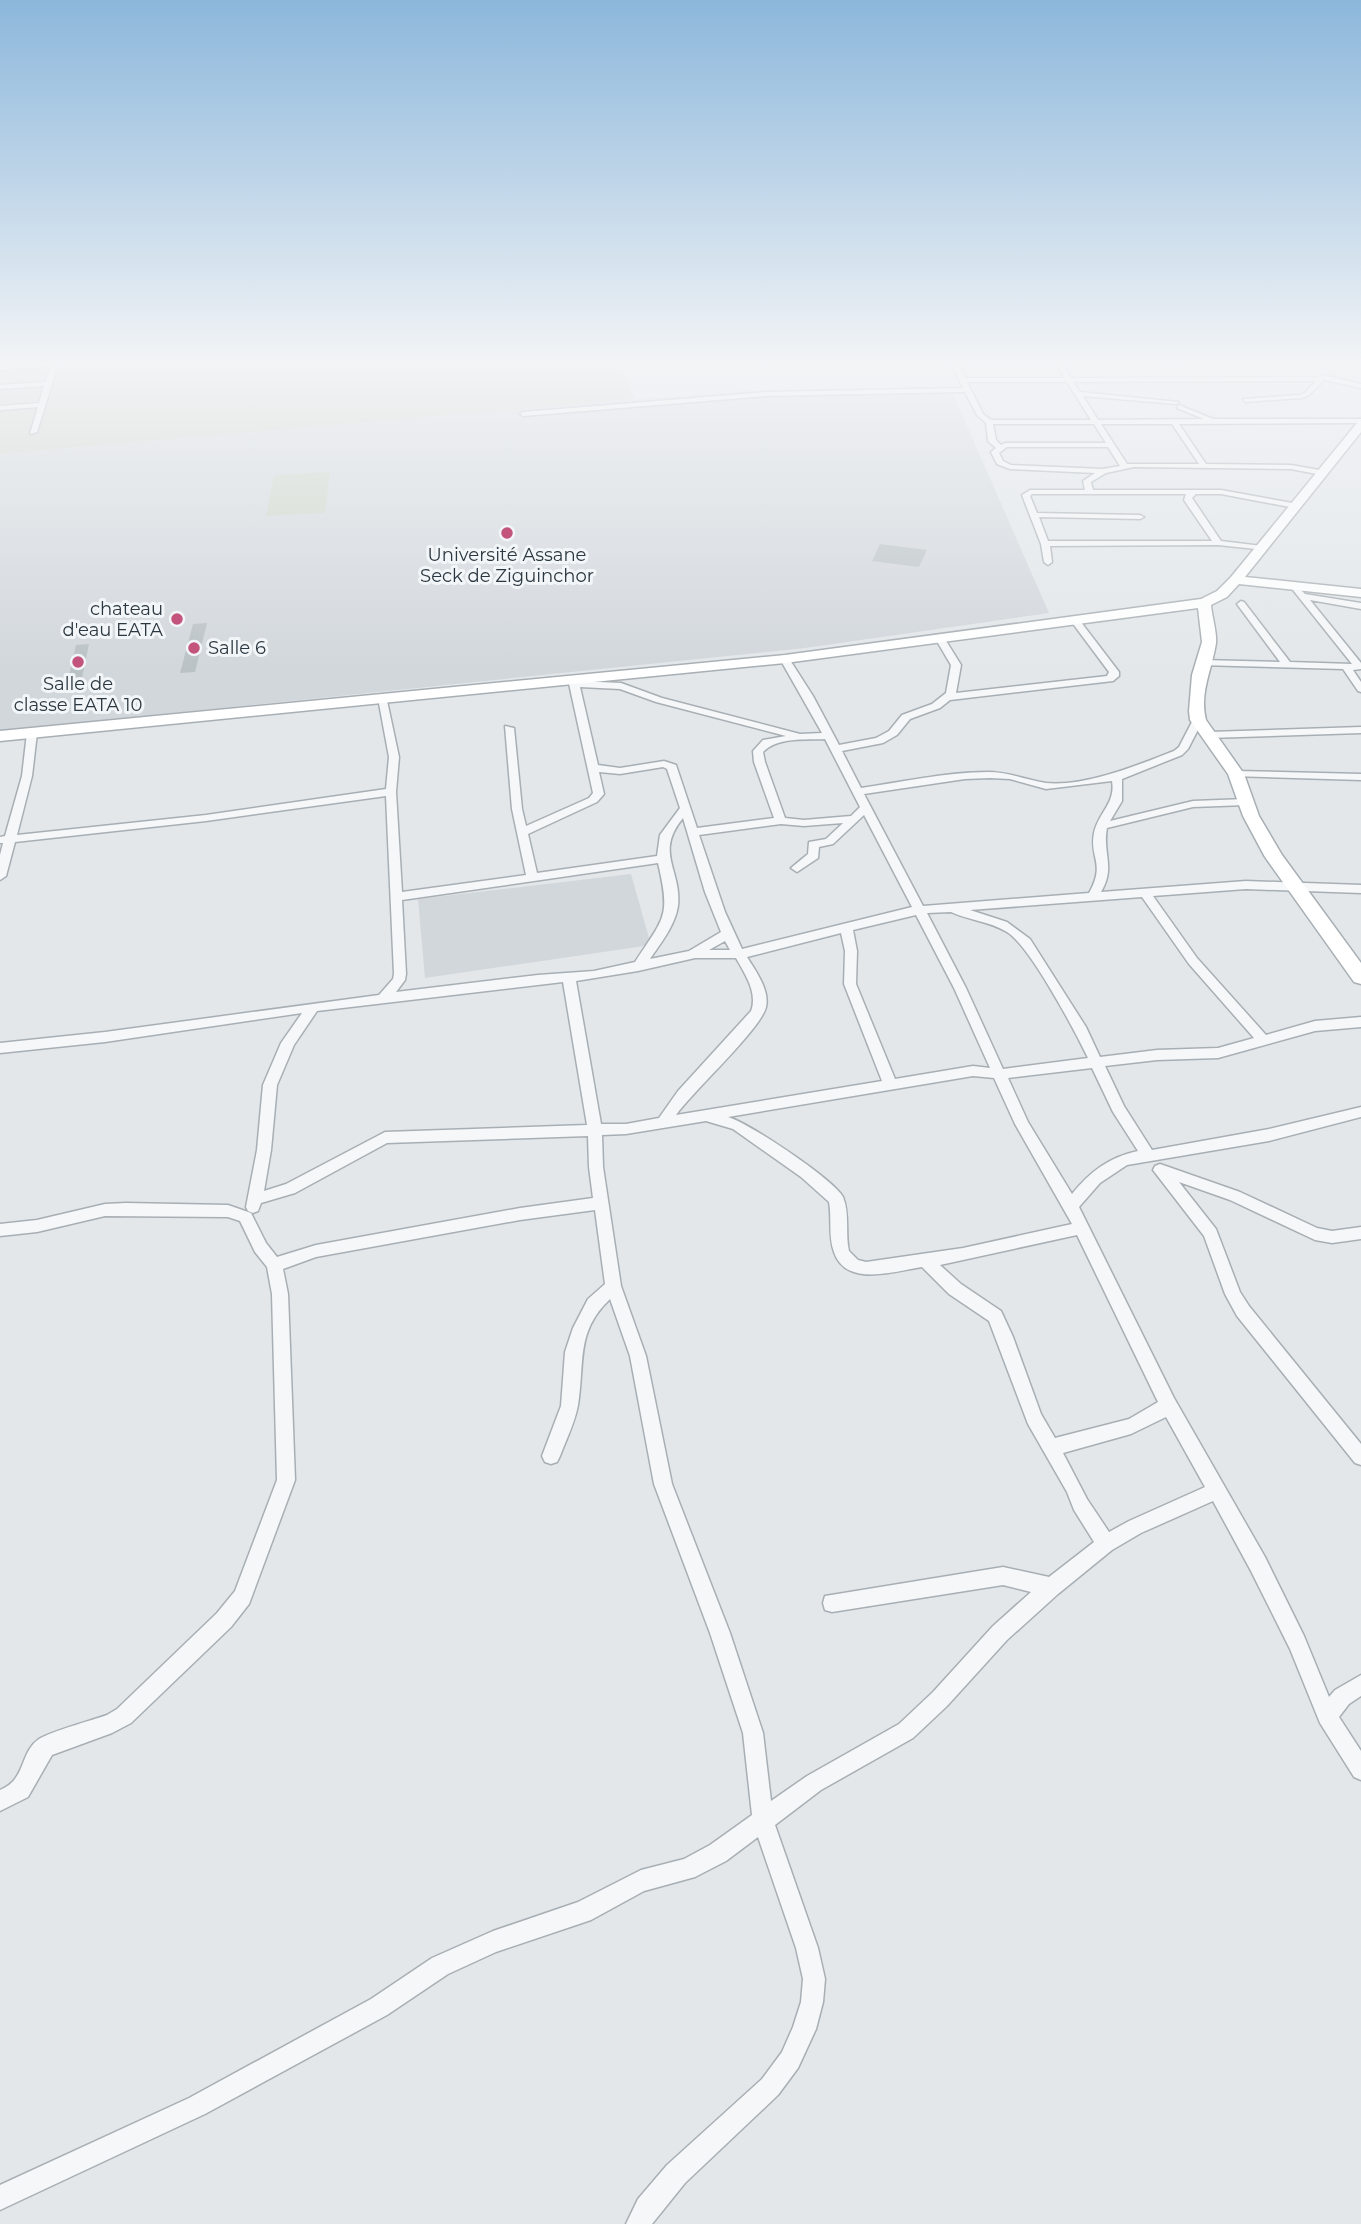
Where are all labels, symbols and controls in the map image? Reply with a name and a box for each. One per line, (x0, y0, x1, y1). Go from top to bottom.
marker: Université Assane Seck de Ziguinchor (499, 525, 515, 541)
place label: Université Assane Seck de Ziguinchor (420, 544, 594, 587)
place label: chateau d'eau EATA (62, 598, 163, 641)
marker: chateau d'eau EATA (169, 611, 185, 627)
place label: Salle 6 (208, 637, 266, 659)
marker: Salle 6 (186, 640, 202, 656)
marker: Salle de classe EATA 10 (70, 654, 86, 670)
place label: Salle de classe EATA 10 (14, 673, 142, 716)

